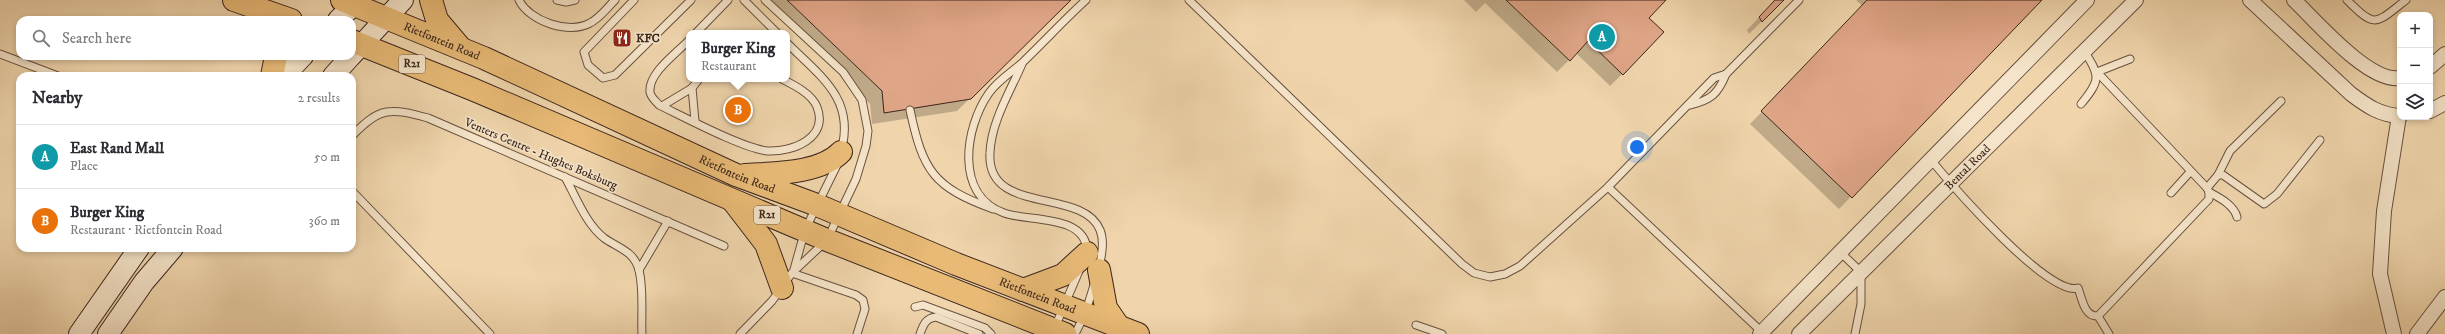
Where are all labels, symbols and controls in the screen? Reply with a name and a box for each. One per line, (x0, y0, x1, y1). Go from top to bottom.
map controls (2397, 12, 2433, 120)
button: + (2397, 12, 2433, 48)
search box (16, 16, 356, 60)
street label: Rietfontein Road (401, 19, 482, 63)
pin: A (1589, 22, 1615, 52)
icon: search (30, 27, 52, 49)
restaurant icon: KFC (611, 27, 633, 49)
text: Search here (62, 29, 131, 48)
popup (686, 30, 790, 82)
place label: KFC (636, 31, 660, 46)
text: Burger King (701, 39, 775, 58)
button: − (2397, 48, 2433, 84)
road number: R21 (399, 55, 425, 73)
text: Restaurant (701, 58, 756, 74)
button: layers (2397, 84, 2433, 120)
text: Nearby (32, 87, 82, 109)
text: 2 results (298, 90, 340, 106)
pin: B (725, 95, 751, 125)
street label: Venters Centre - Hughes Boksburg (461, 115, 620, 193)
your location (1627, 137, 1647, 157)
text: East Rand Mall (70, 139, 164, 158)
street label: Bental Road (1941, 141, 1993, 193)
text: A (41, 149, 49, 165)
text: 50 m (314, 149, 340, 165)
street label: Rietfontein Road (697, 151, 777, 196)
text: Place (70, 158, 98, 174)
text: Burger King (70, 203, 144, 222)
road number: R21 (754, 206, 780, 224)
text: B (41, 213, 49, 229)
text: 360 m (309, 213, 340, 229)
text: Restaurant · Rietfontein Road (70, 222, 222, 238)
street label: Rietfontein Road (997, 274, 1078, 317)

